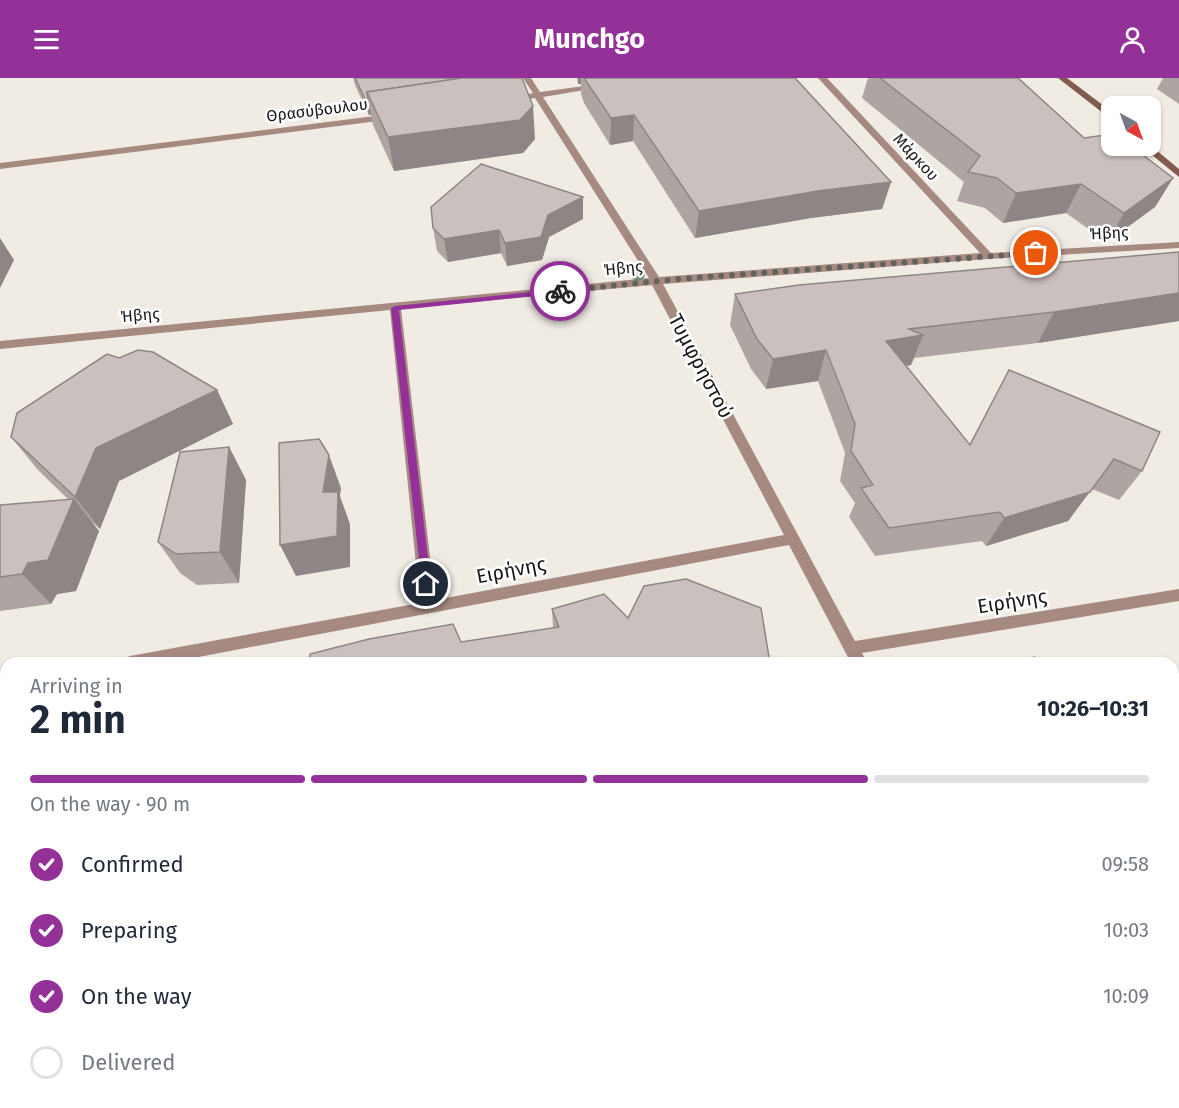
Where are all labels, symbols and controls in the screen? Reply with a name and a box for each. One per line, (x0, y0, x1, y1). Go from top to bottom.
icon: menu (30, 23, 63, 56)
text: Munchgo (534, 23, 645, 55)
icon: person (1116, 23, 1149, 56)
street label: Θρασύβουλου (265, 94, 369, 126)
north arrow (1101, 96, 1161, 156)
map controls (1101, 96, 1161, 156)
street label: Μάρκου (889, 129, 943, 185)
street label: Ήβης (1089, 222, 1129, 244)
pin (1010, 227, 1061, 278)
icon: bag (1019, 236, 1052, 269)
street label: Ήβης (603, 256, 644, 279)
courier (530, 261, 590, 321)
icon: bike (544, 275, 577, 308)
street label: Ήβης (120, 304, 161, 326)
street label: Τυμφρηστού (664, 310, 738, 422)
street label: Ειρήνης (474, 552, 548, 588)
pin (400, 558, 451, 609)
icon: home (409, 567, 442, 600)
street label: Ειρήνης (975, 584, 1049, 618)
text: Arriving in (30, 674, 123, 698)
text: 10:26–10:31 (1037, 695, 1149, 722)
text: 2 min (30, 697, 126, 743)
text: On the way · 90 m (30, 792, 190, 816)
icon: check (30, 848, 63, 881)
text: Confirmed (81, 851, 184, 878)
text: 09:58 (1102, 852, 1149, 876)
icon: check (30, 914, 63, 947)
text: Preparing (81, 917, 177, 944)
text: 10:03 (1103, 918, 1149, 942)
icon: check (30, 980, 63, 1013)
text: On the way (81, 983, 192, 1010)
text: 10:09 (1103, 984, 1149, 1008)
text: Delivered (81, 1049, 176, 1076)

